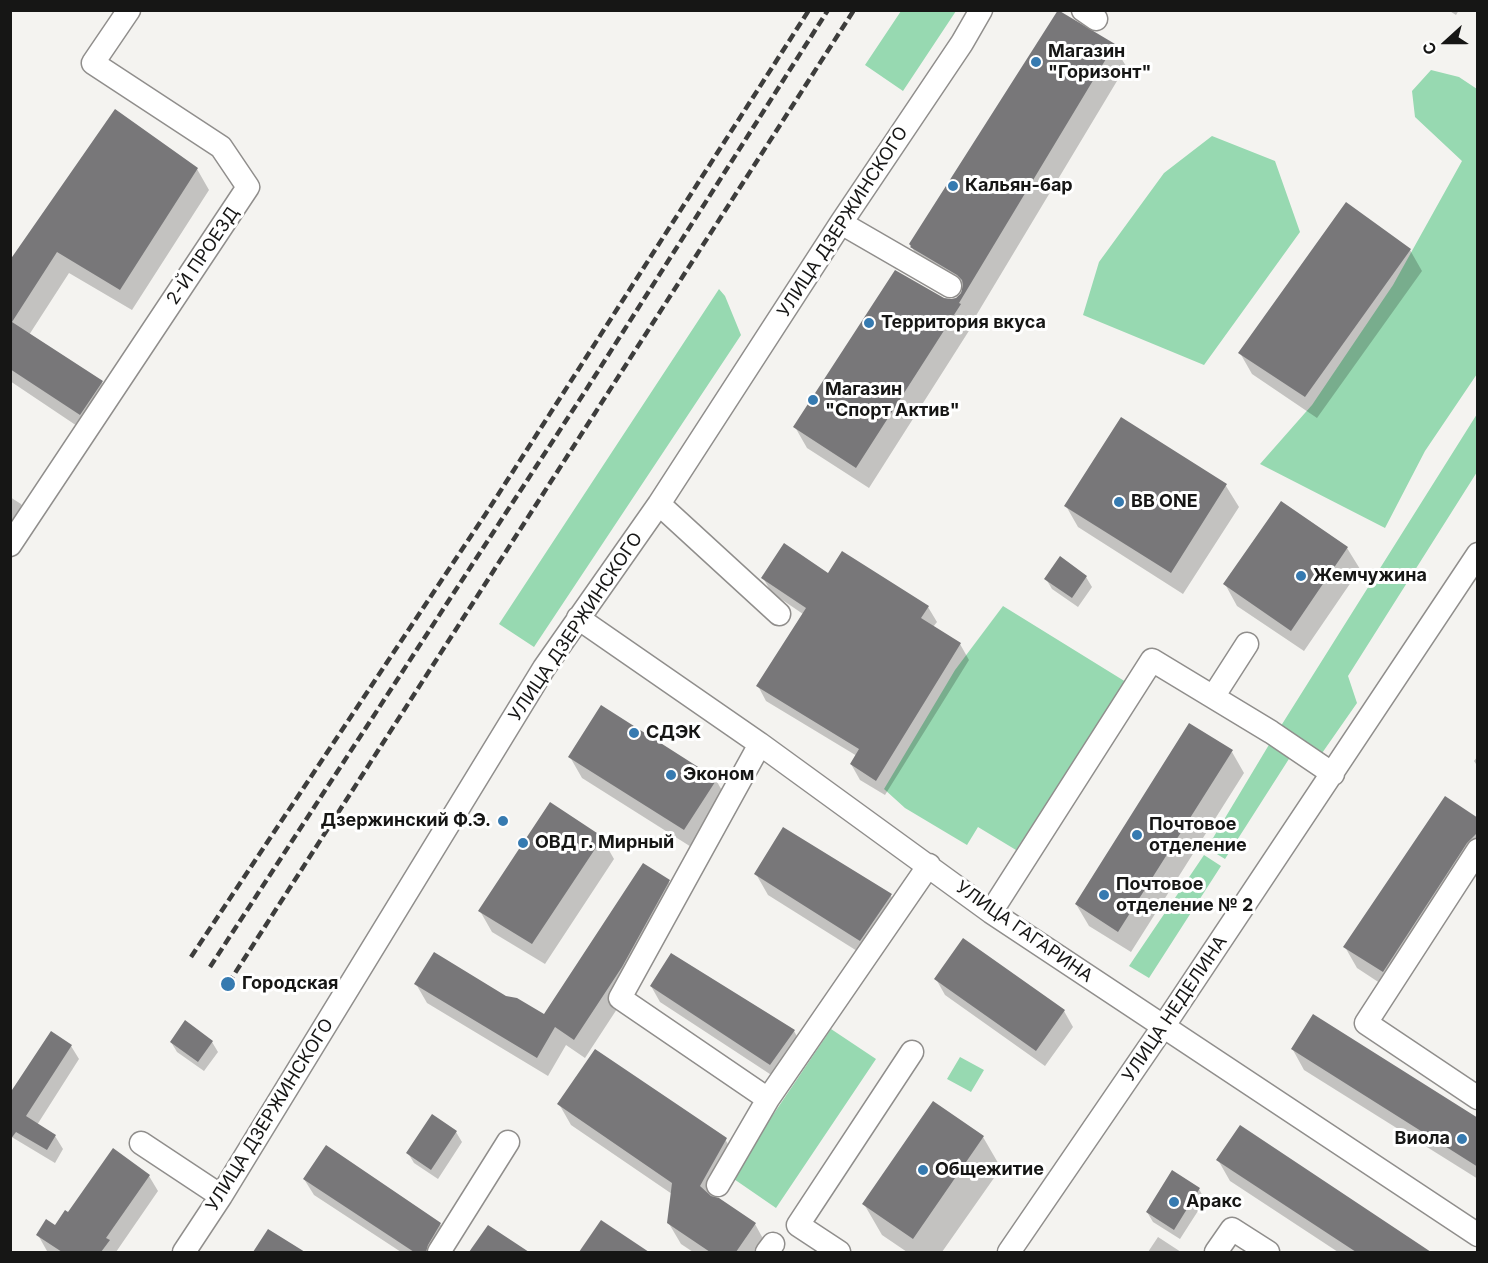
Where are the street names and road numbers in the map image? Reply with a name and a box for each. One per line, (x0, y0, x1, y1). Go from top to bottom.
street label: УЛИЦА ДЗЕРЖИНСКОГО (773, 123, 913, 321)
street label: 2-Й ПРОЕЗД (162, 203, 244, 309)
street label: УЛИЦА ДЗЕРЖИНСКОГО (505, 528, 647, 726)
street label: УЛИЦА ГАГАРИНА (951, 877, 1097, 987)
street label: УЛИЦА НЕДЕЛИНА (1118, 932, 1232, 1086)
street label: УЛИЦА ДЗЕРЖИНСКОГО (202, 1015, 338, 1215)

